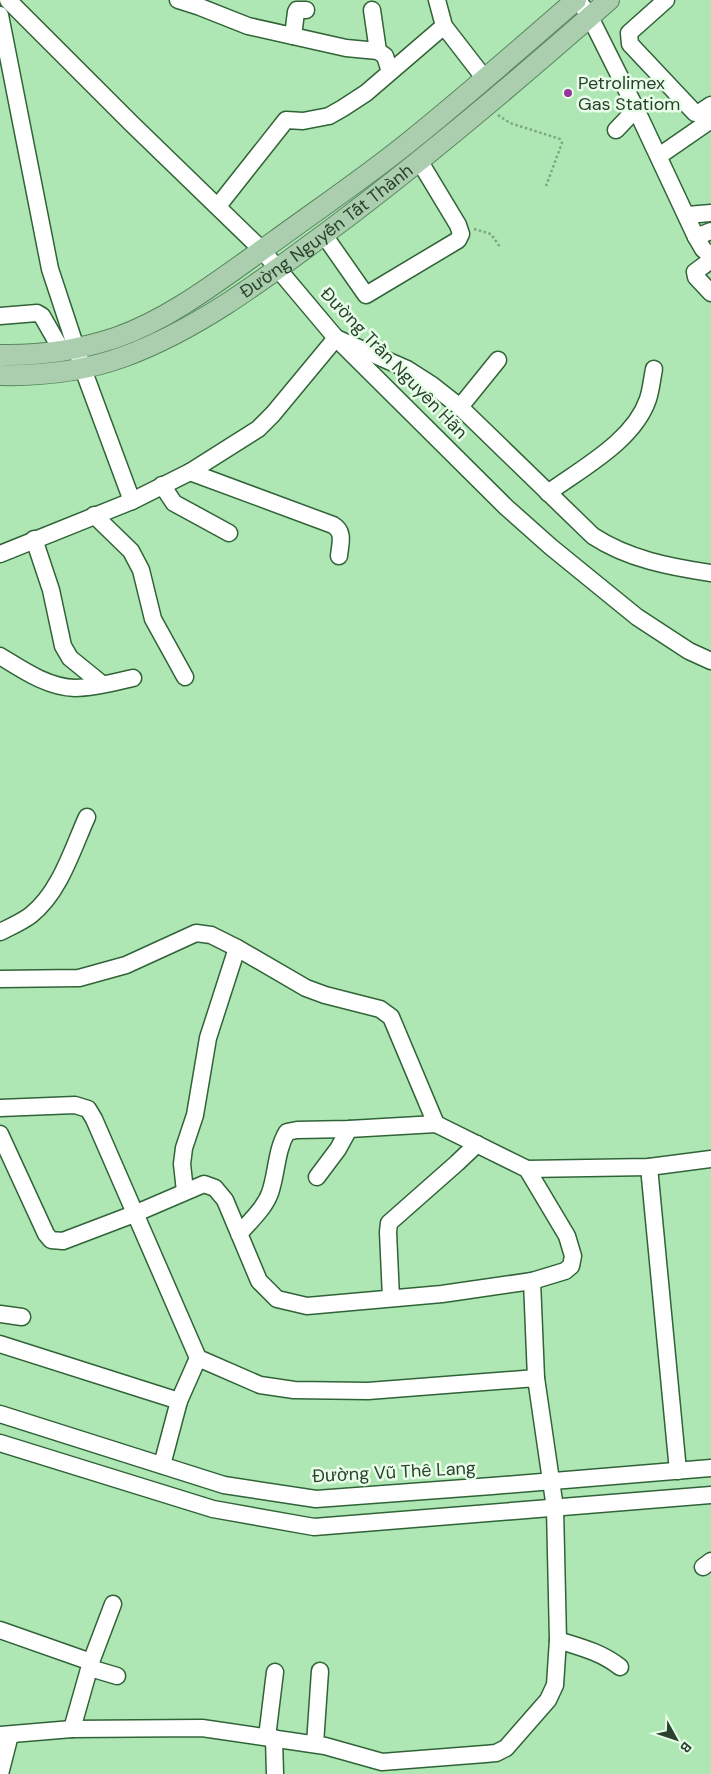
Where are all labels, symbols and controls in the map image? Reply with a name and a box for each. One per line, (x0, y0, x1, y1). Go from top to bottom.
place label: Petrolimex Gas Statiom (578, 71, 680, 116)
marker: Petrolimex Gas Statiom (562, 87, 574, 99)
street label: Đường Nguyễn Tất Thành (235, 159, 418, 304)
street label: Đường Trần Nguyên Hãn (315, 282, 473, 444)
street label: Đường Vũ Thê Lang (312, 1456, 476, 1488)
north arrow (651, 1714, 701, 1764)
text: B (676, 1738, 696, 1757)

